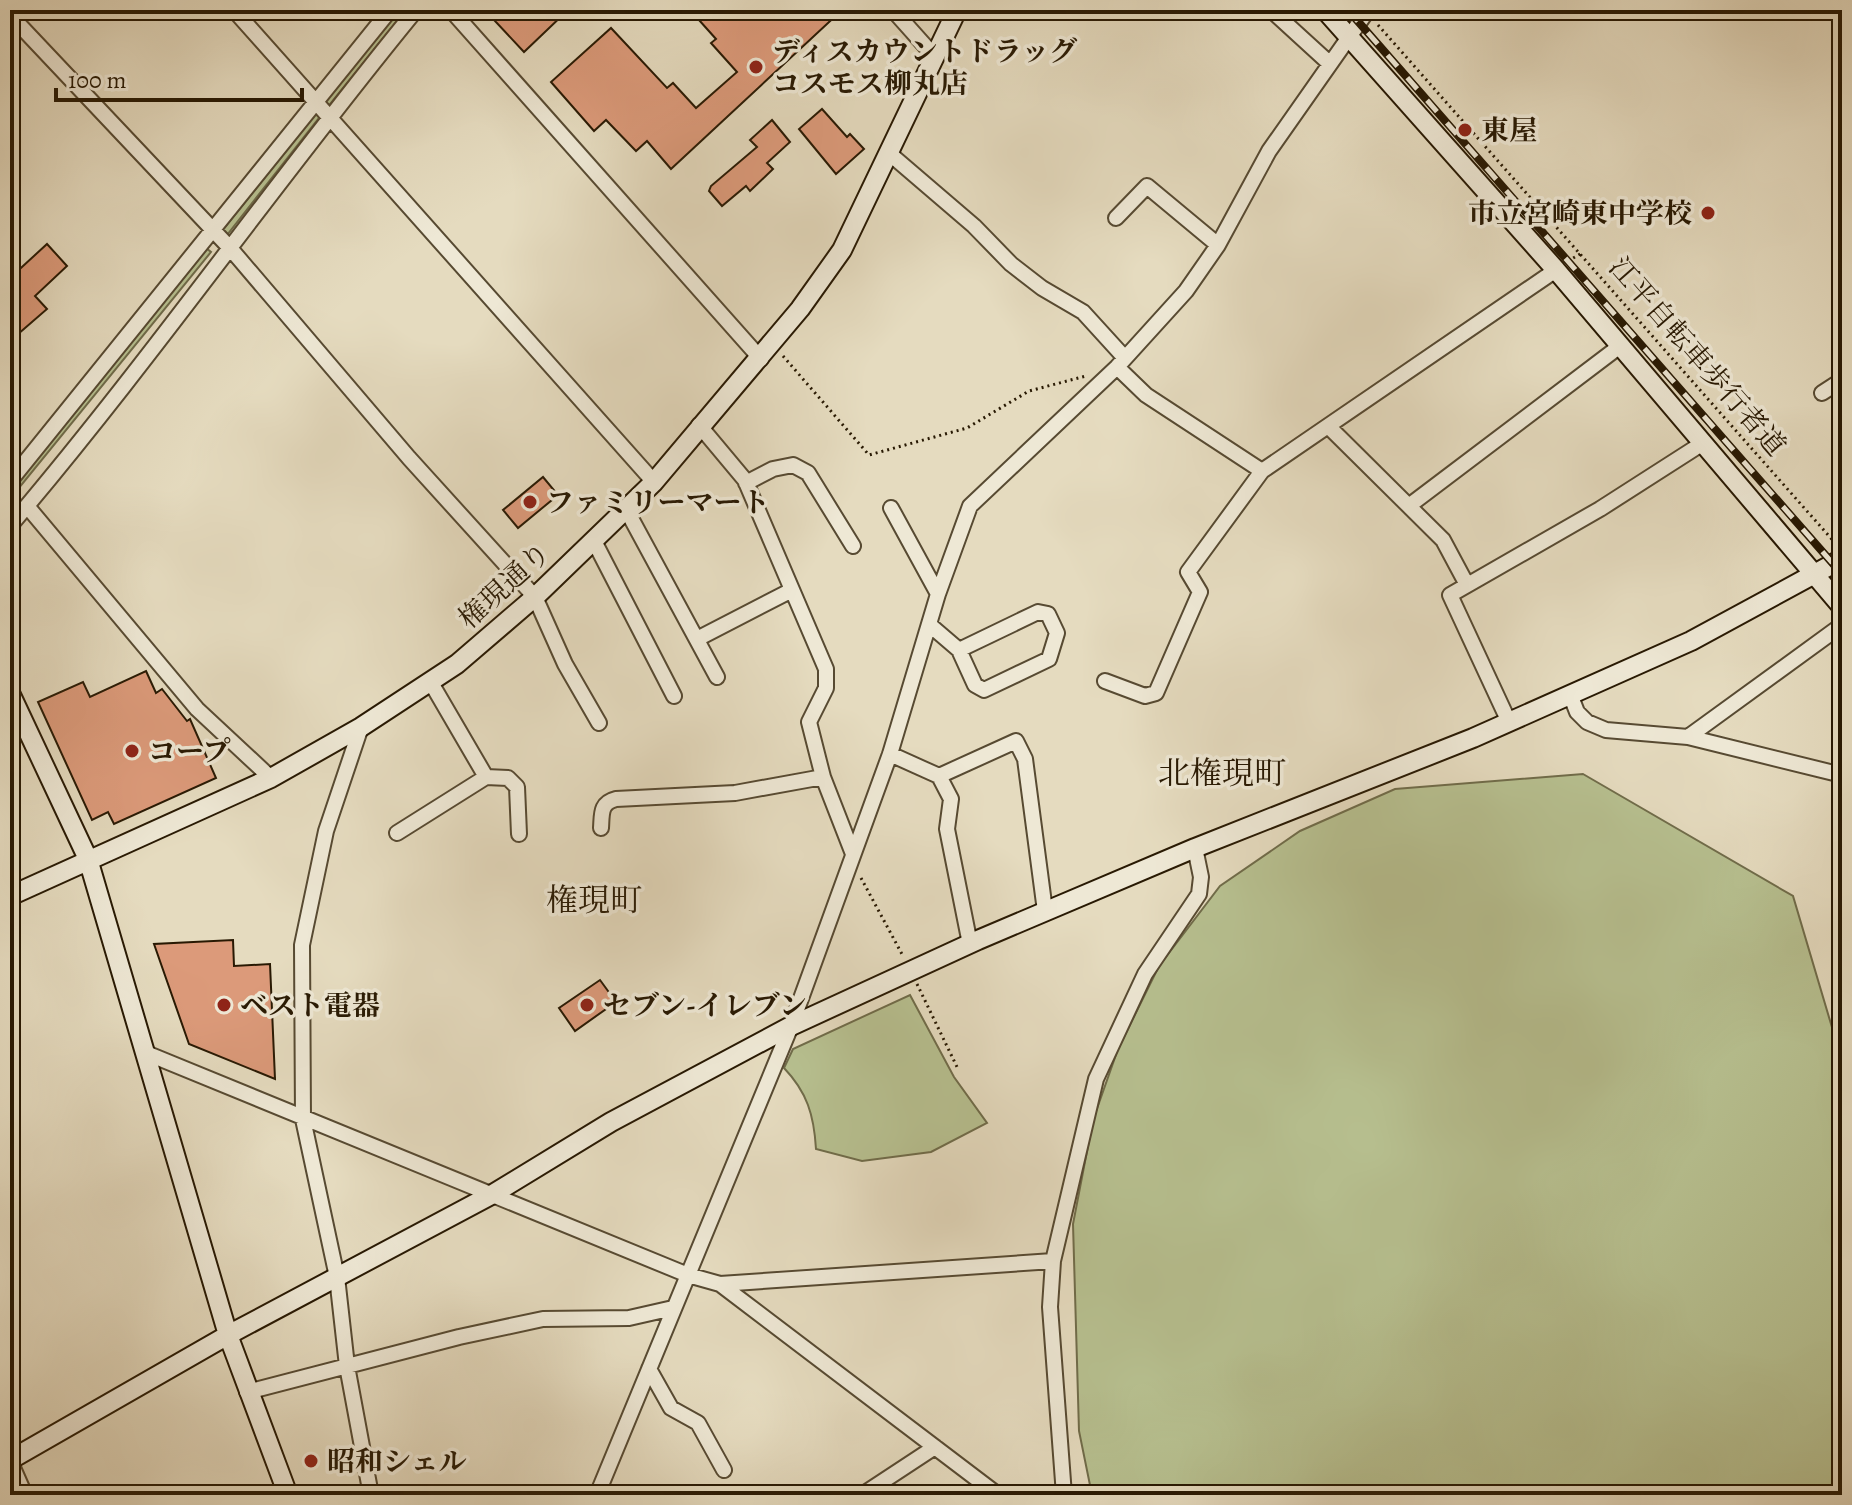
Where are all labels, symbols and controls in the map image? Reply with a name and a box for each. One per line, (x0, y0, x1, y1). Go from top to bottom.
place label: ディスカウントドラッグ コスモス柳丸店 (772, 33, 1077, 103)
scale bar (56, 52, 302, 102)
marker: ディスカウントドラッグ コスモス柳丸店 (747, 58, 765, 76)
text: 100 m (68, 64, 127, 96)
place label: 東屋 (1481, 112, 1537, 150)
marker: 東屋 (1456, 121, 1474, 139)
place label: 市立宮崎東中学校 (1468, 195, 1692, 233)
marker: 市立宮崎東中学校 (1699, 204, 1717, 222)
street label: 江平自転車歩行者道 (1600, 249, 1794, 464)
place label: ファミリーマート (546, 484, 769, 522)
marker: ファミリーマート (521, 493, 539, 511)
street label: 権現通り (450, 534, 559, 637)
place label: コープ (148, 733, 231, 771)
marker: コープ (123, 742, 141, 760)
district label: 北権現町 (1158, 751, 1286, 795)
district label: 権現町 (546, 878, 642, 922)
place label: ベスト電器 (240, 987, 380, 1025)
place label: セブン-イレブン (603, 987, 807, 1025)
marker: ベスト電器 (215, 996, 233, 1014)
marker: セブン-イレブン (578, 996, 596, 1014)
place label: 昭和シェル (327, 1443, 466, 1481)
marker: 昭和シェル (302, 1452, 320, 1470)

